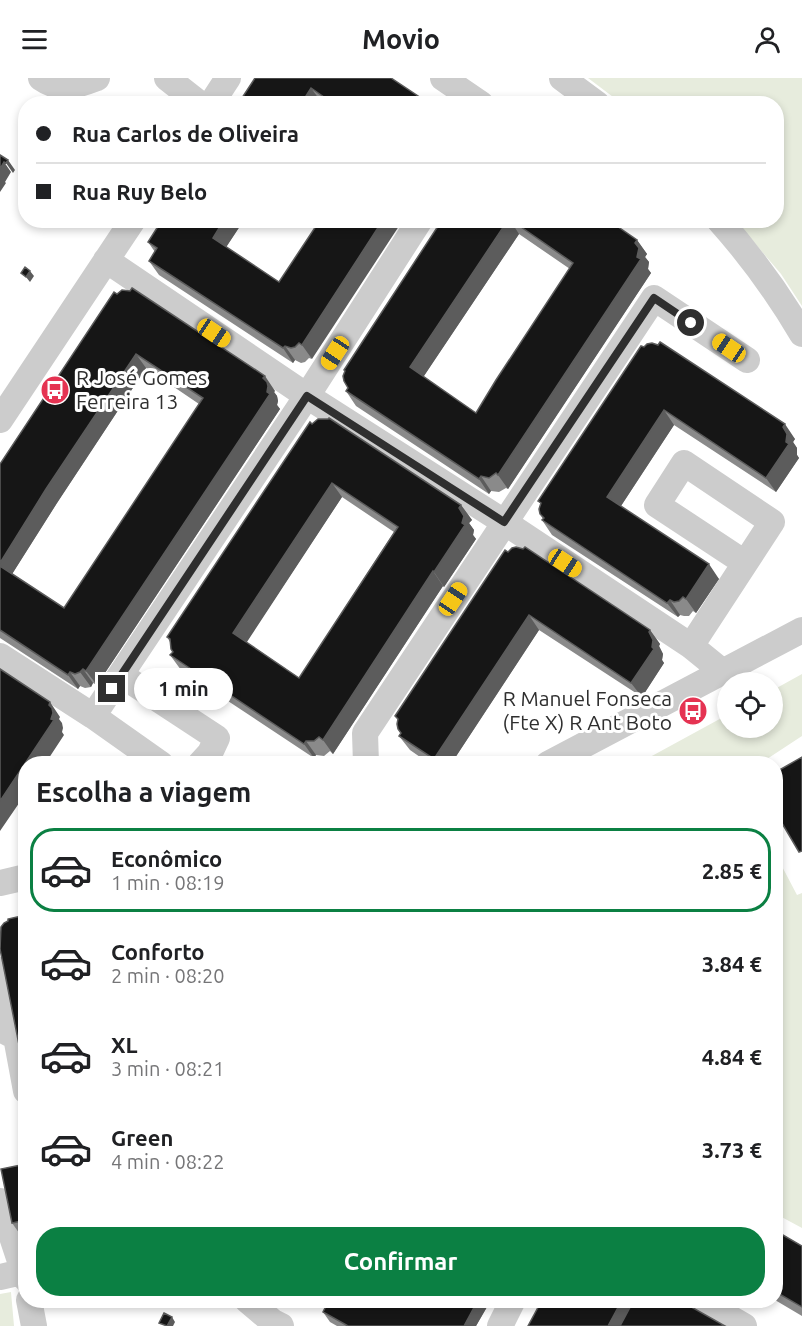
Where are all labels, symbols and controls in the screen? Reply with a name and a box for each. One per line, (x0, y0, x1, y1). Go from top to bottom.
icon: menu (18, 23, 51, 56)
icon: person (751, 23, 784, 56)
text: Movio (362, 24, 440, 54)
text: Rua Carlos de Oliveira (72, 121, 299, 146)
text: Rua Ruy Belo (72, 179, 207, 204)
route start (677, 309, 704, 336)
car (194, 315, 234, 351)
car (709, 330, 749, 366)
car (318, 333, 352, 373)
place label: R José Gomes Ferreira 13 (76, 365, 207, 413)
bus stop icon: R José Gomes Ferreira 13 (39, 374, 71, 406)
car (545, 546, 585, 580)
car (435, 579, 471, 619)
callout: 1 min (133, 668, 232, 710)
map controls (717, 672, 783, 738)
button: locate (717, 672, 783, 738)
route end (98, 675, 125, 702)
text: 1 min (158, 677, 209, 700)
place label: R Manuel Fonseca (Fte X) R Ant Boto (503, 686, 672, 734)
bus stop icon: R Manuel Fonseca (Fte X) R Ant Boto (677, 695, 709, 727)
text: Escolha a viagem (36, 777, 251, 807)
icon: car (39, 843, 93, 897)
text: Econômico (111, 846, 222, 871)
text: 2.85 € (702, 858, 762, 883)
text: 1 min · 08:19 (111, 871, 225, 894)
icon: car (39, 936, 93, 990)
text: Conforto (111, 939, 205, 964)
text: 3.84 € (702, 951, 762, 976)
text: 2 min · 08:20 (111, 964, 225, 987)
icon: car (39, 1029, 93, 1083)
text: XL (111, 1032, 138, 1057)
text: 4.84 € (702, 1044, 762, 1069)
text: 3 min · 08:21 (111, 1057, 225, 1080)
icon: car (39, 1122, 93, 1176)
text: Green (111, 1125, 173, 1150)
text: 3.73 € (702, 1137, 762, 1162)
text: 4 min · 08:22 (111, 1150, 225, 1173)
button: Confirmar (36, 1227, 765, 1296)

